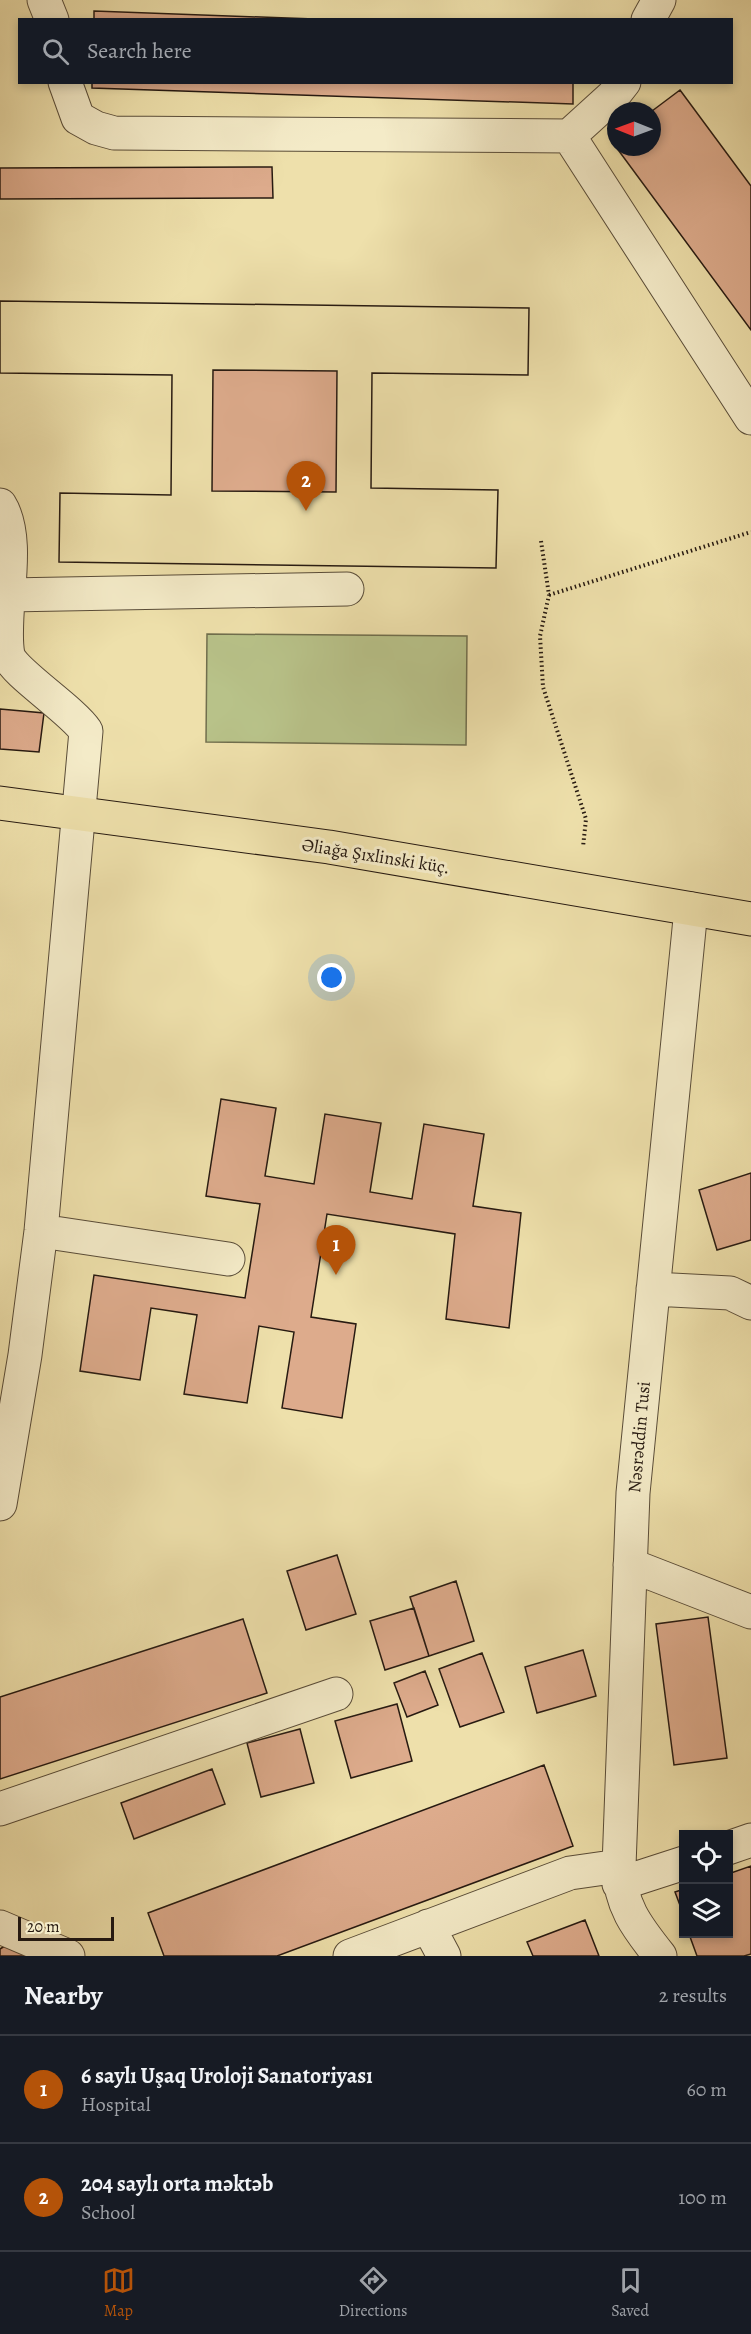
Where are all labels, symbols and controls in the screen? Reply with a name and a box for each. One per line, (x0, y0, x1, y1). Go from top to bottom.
search box (18, 18, 733, 84)
icon: search (39, 35, 72, 68)
text: Search here (87, 36, 192, 66)
north arrow (607, 102, 661, 156)
pin: 2 (286, 462, 326, 511)
street label: Əliağa Şıxlinski küç. (300, 832, 452, 880)
your location (317, 963, 346, 992)
pin: 1 (316, 1226, 356, 1275)
street label: Nəsrəddin Tusi (622, 1380, 656, 1494)
map controls (679, 1830, 733, 1938)
button: locate (679, 1830, 733, 1884)
button: layers (679, 1884, 733, 1938)
scale bar (18, 1914, 114, 1942)
text: 20 m (27, 1916, 60, 1938)
text: Nearby (24, 1978, 103, 2013)
text: 2 results (659, 1982, 727, 2009)
text: 6 saylı Uşaq Uroloji Sanatoriyası (81, 2061, 373, 2091)
text: 1 (40, 2076, 47, 2103)
text: 60 m (687, 2076, 727, 2103)
text: Hospital (81, 2091, 151, 2118)
text: 204 saylı orta məktəb (81, 2169, 273, 2199)
text: 2 (39, 2184, 48, 2211)
text: 100 m (678, 2184, 727, 2211)
text: School (81, 2199, 135, 2226)
tab: Map (102, 2264, 135, 2322)
tab: Directions (339, 2264, 407, 2322)
tab: Saved (611, 2264, 649, 2322)

